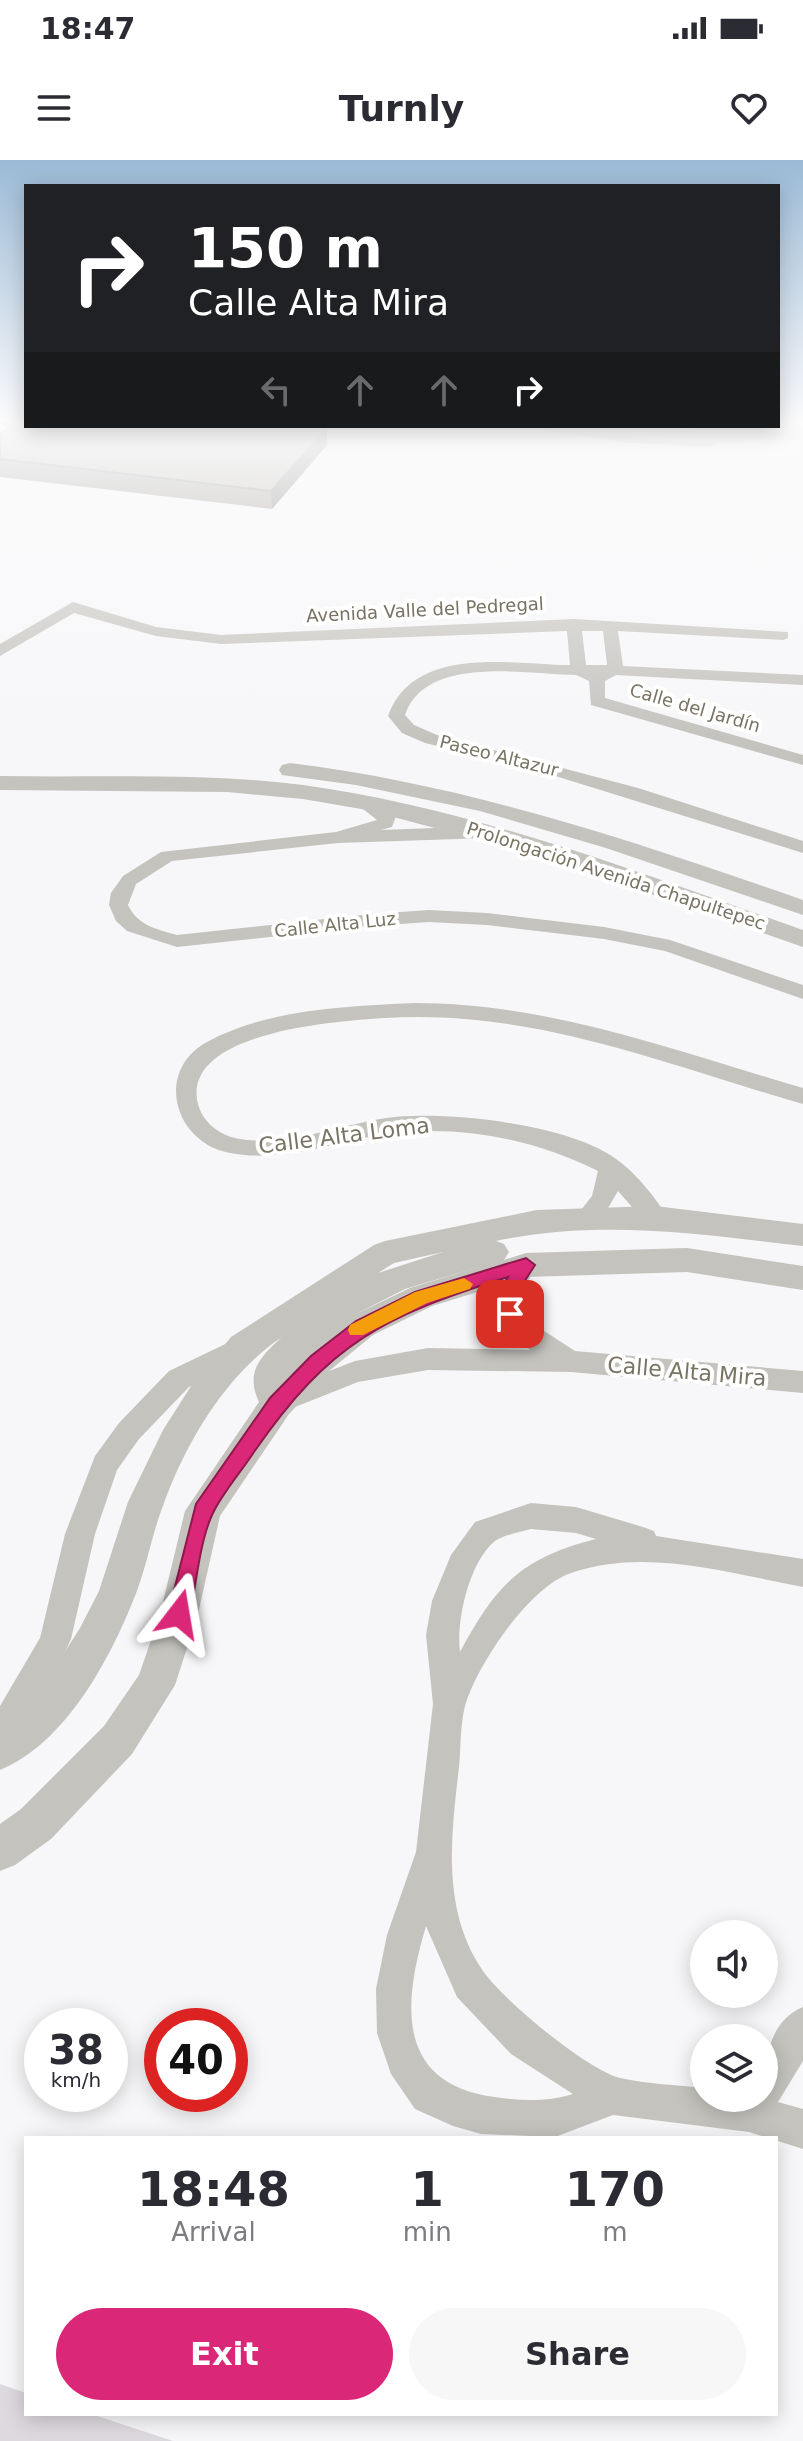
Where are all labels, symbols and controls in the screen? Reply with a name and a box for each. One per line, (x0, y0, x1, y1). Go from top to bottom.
text: 18:47 (40, 11, 136, 46)
icon: menu (32, 86, 76, 130)
icon: heart (727, 86, 771, 130)
text: Turnly (339, 88, 464, 129)
text: 150 m (188, 215, 383, 280)
icon: right (56, 216, 160, 320)
text: Calle Alta Mira (188, 282, 449, 323)
icon: left (254, 368, 298, 412)
icon: ahead (338, 368, 382, 412)
icon: ahead (422, 368, 466, 412)
icon: right (506, 368, 550, 412)
street label: Avenida Valle del Pedregal (306, 593, 544, 626)
street label: Calle del Jardín (627, 679, 763, 736)
street label: Paseo Altazur (437, 731, 561, 781)
street label: Prolongación Avenida Chapultepec (464, 817, 768, 934)
street label: Calle Alta Luz (273, 908, 397, 941)
street label: Calle Alta Loma (257, 1113, 431, 1158)
pin (476, 1280, 544, 1348)
icon: arrive (488, 1292, 532, 1336)
street label: Calle Alta Mira (606, 1352, 767, 1391)
position arrow (137, 1572, 221, 1656)
map controls (690, 1920, 778, 2112)
button: sound (690, 1920, 778, 2008)
speed limit sign: 40 (144, 2008, 248, 2112)
button: layers (690, 2024, 778, 2112)
text: 38 (48, 2027, 104, 2073)
text: km/h (51, 2068, 101, 2092)
text: 18:48 (137, 2161, 290, 2217)
text: 1 (411, 2161, 444, 2217)
text: 170 (565, 2161, 665, 2217)
text: Arrival (171, 2217, 256, 2247)
text: min (403, 2217, 452, 2247)
text: m (602, 2217, 628, 2247)
button: Exit (56, 2308, 393, 2400)
button: Share (409, 2308, 746, 2400)

